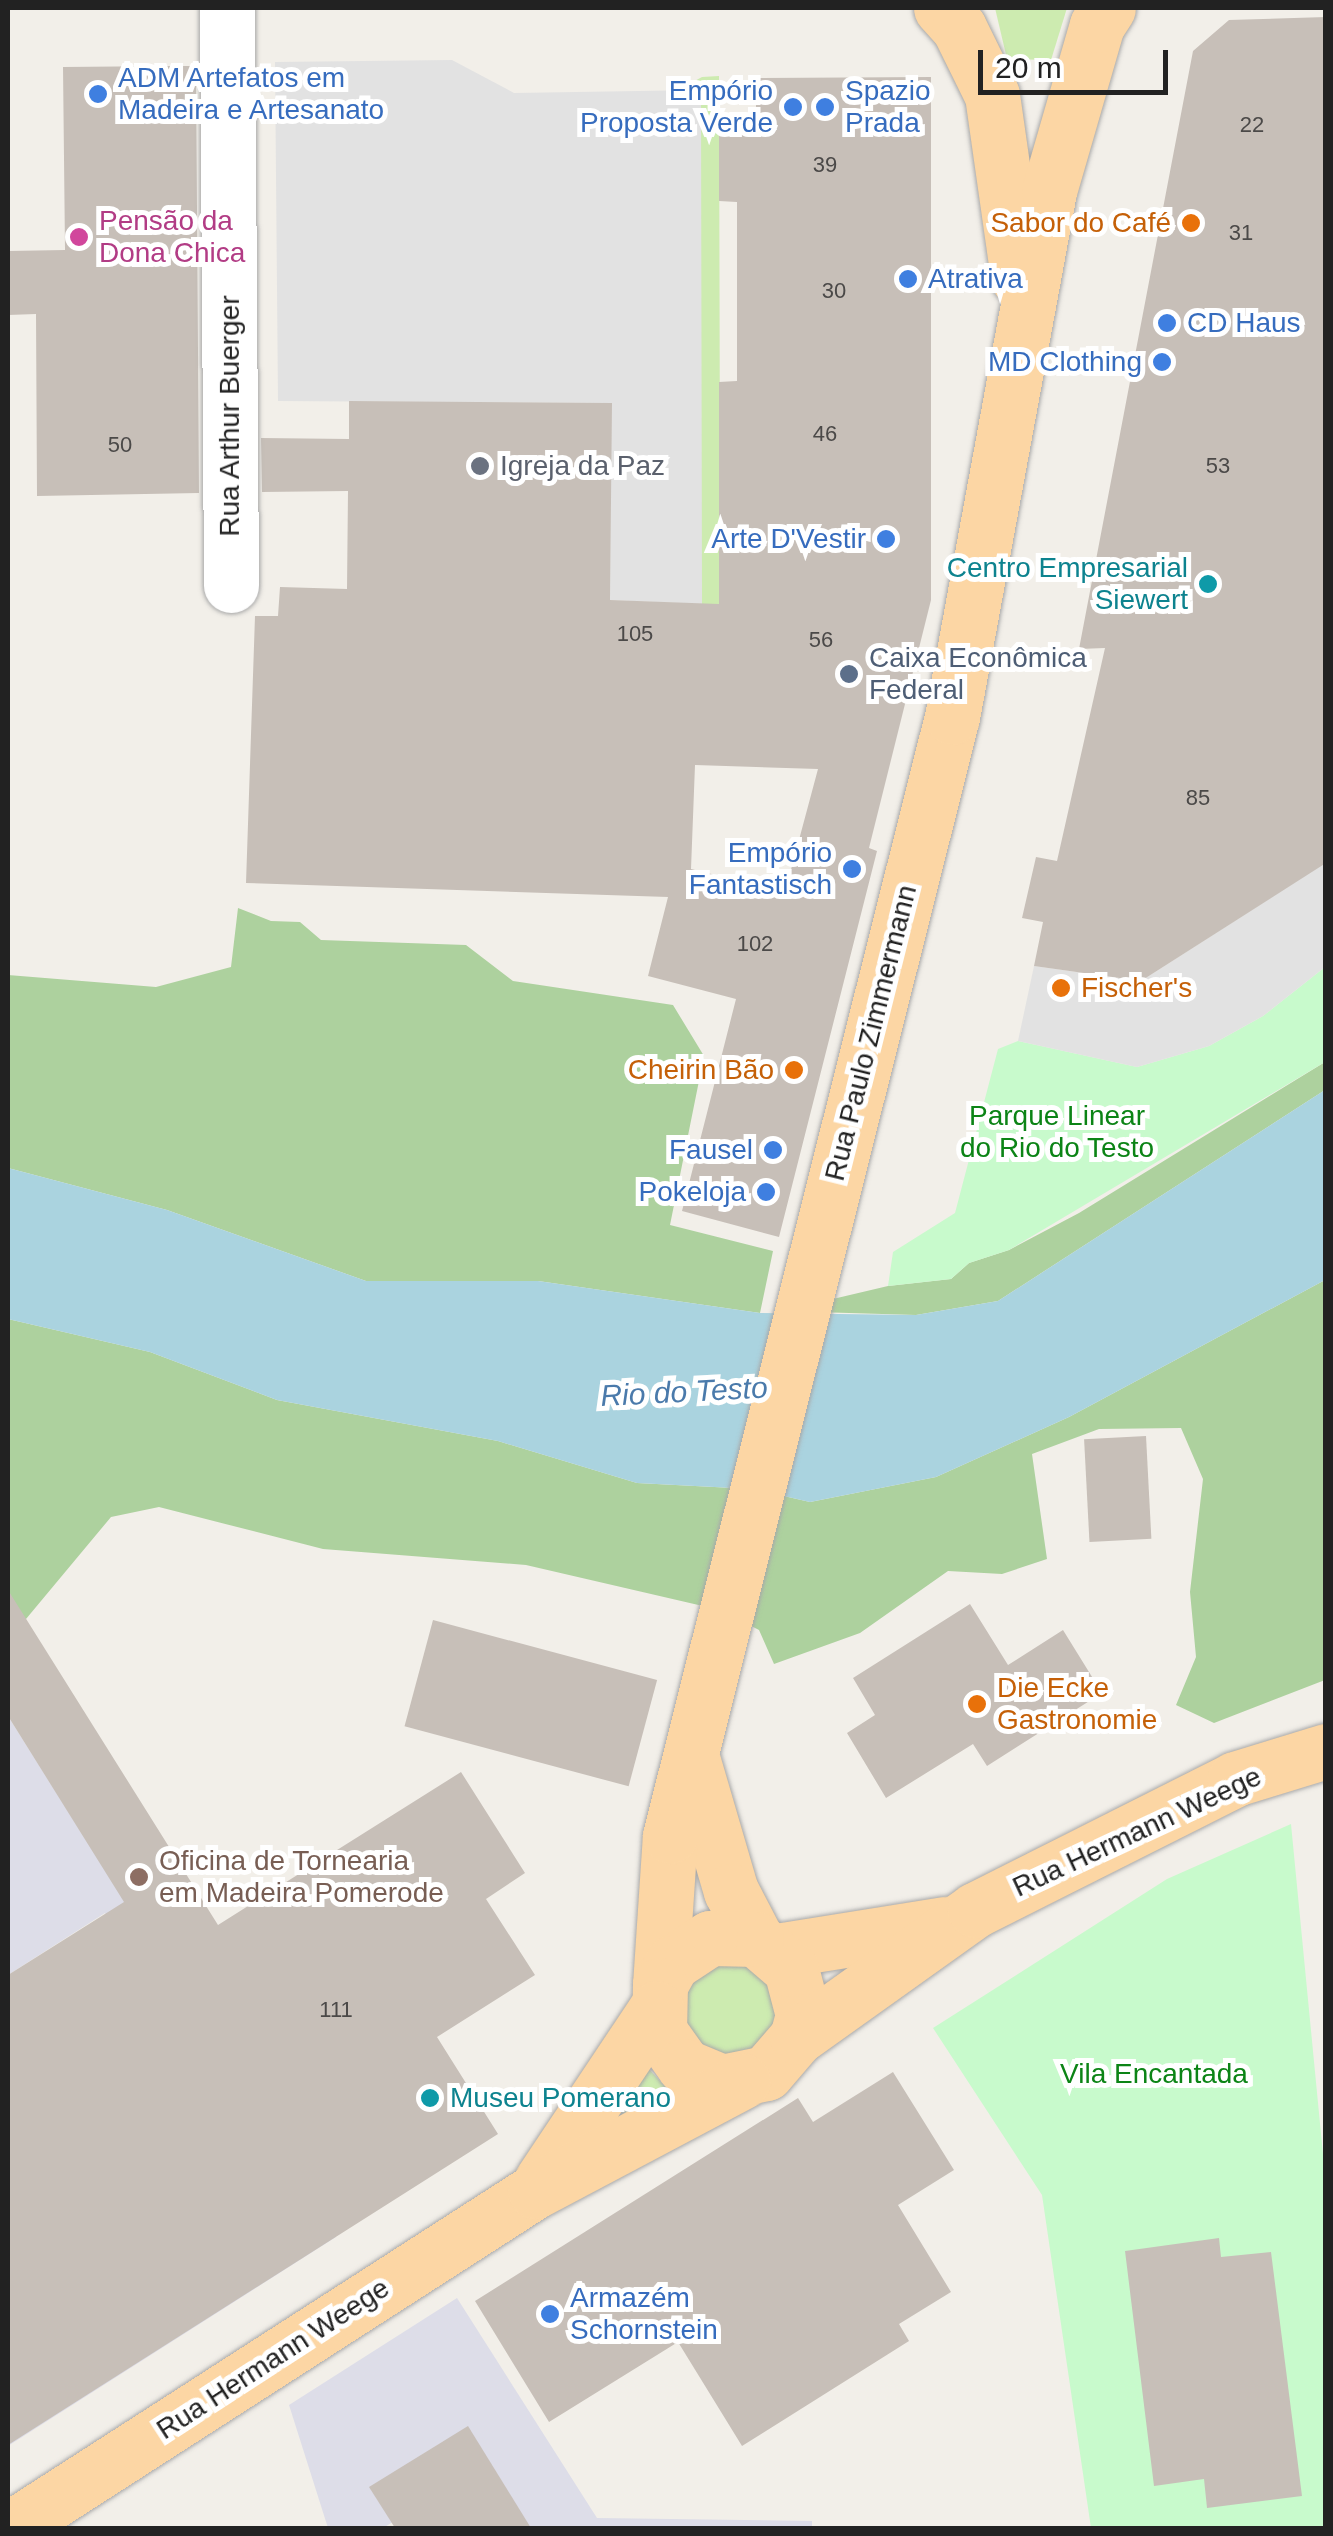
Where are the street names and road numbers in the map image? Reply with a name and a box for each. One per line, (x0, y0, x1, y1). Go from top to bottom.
street label: Rua Arthur Buerger (213, 295, 247, 537)
street label: Rua Paulo Zimmermann (818, 882, 924, 1184)
street label: Rua Hermann Weege (1007, 1760, 1267, 1904)
street label: Rua Hermann Weege (151, 2271, 395, 2447)

